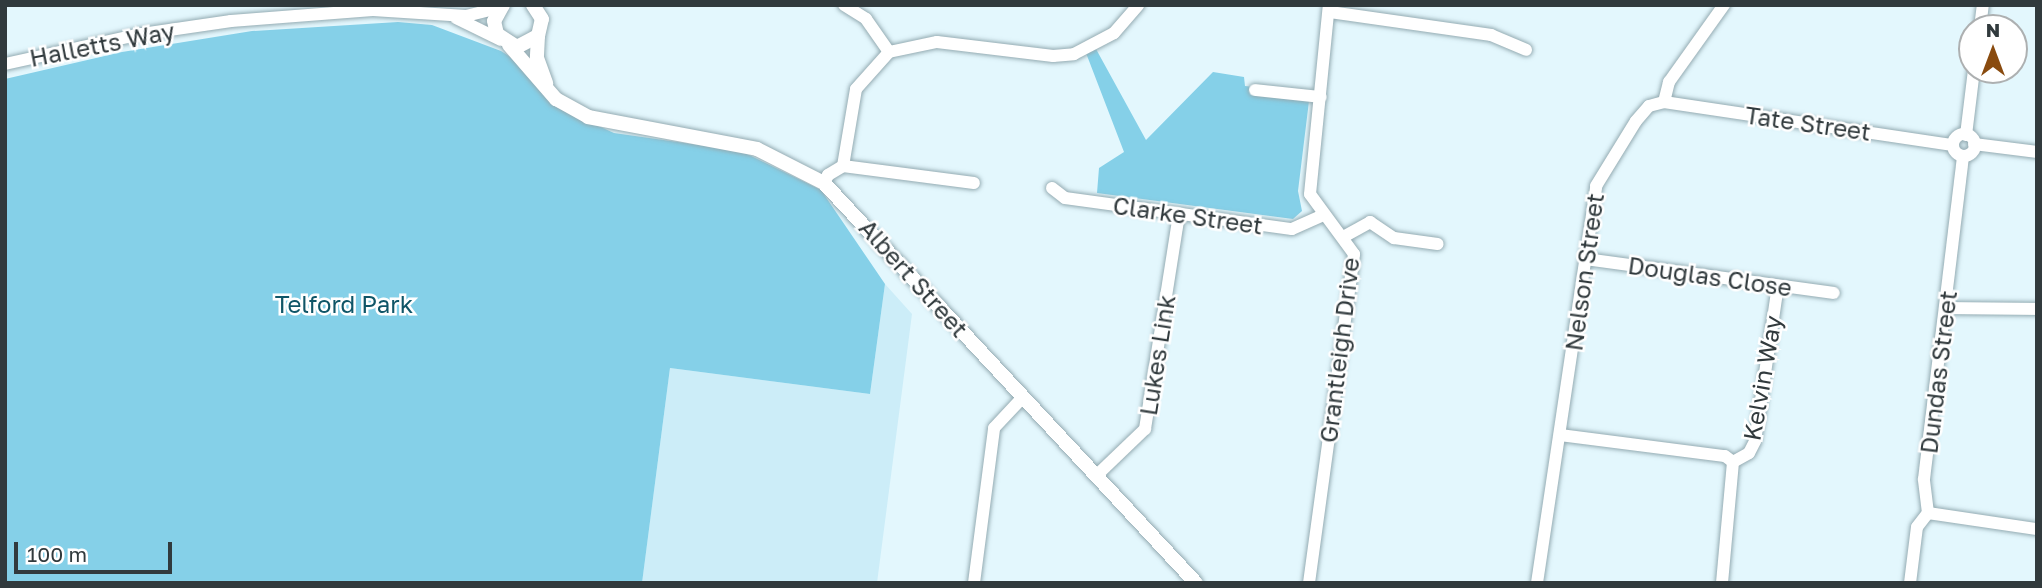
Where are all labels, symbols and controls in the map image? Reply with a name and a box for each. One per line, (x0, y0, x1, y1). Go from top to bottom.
north arrow (1958, 14, 2028, 84)
street label: Halletts Way (27, 16, 177, 72)
text: N (1986, 18, 2000, 41)
street label: Tate Street (1743, 100, 1873, 146)
street label: Clarke Street (1111, 190, 1265, 240)
street label: Nelson Street (1559, 191, 1609, 353)
street label: Albert Street (854, 213, 974, 343)
street label: Douglas Close (1626, 250, 1794, 302)
street label: Grantleigh Drive (1313, 256, 1365, 444)
street label: Dundas Street (1914, 289, 1962, 455)
park label: Telford Park (275, 290, 413, 318)
street label: Lukes Link (1133, 293, 1181, 417)
street label: Kelvin Way (1737, 313, 1787, 443)
scale bar (18, 528, 175, 572)
text: 100 m (27, 541, 87, 567)

